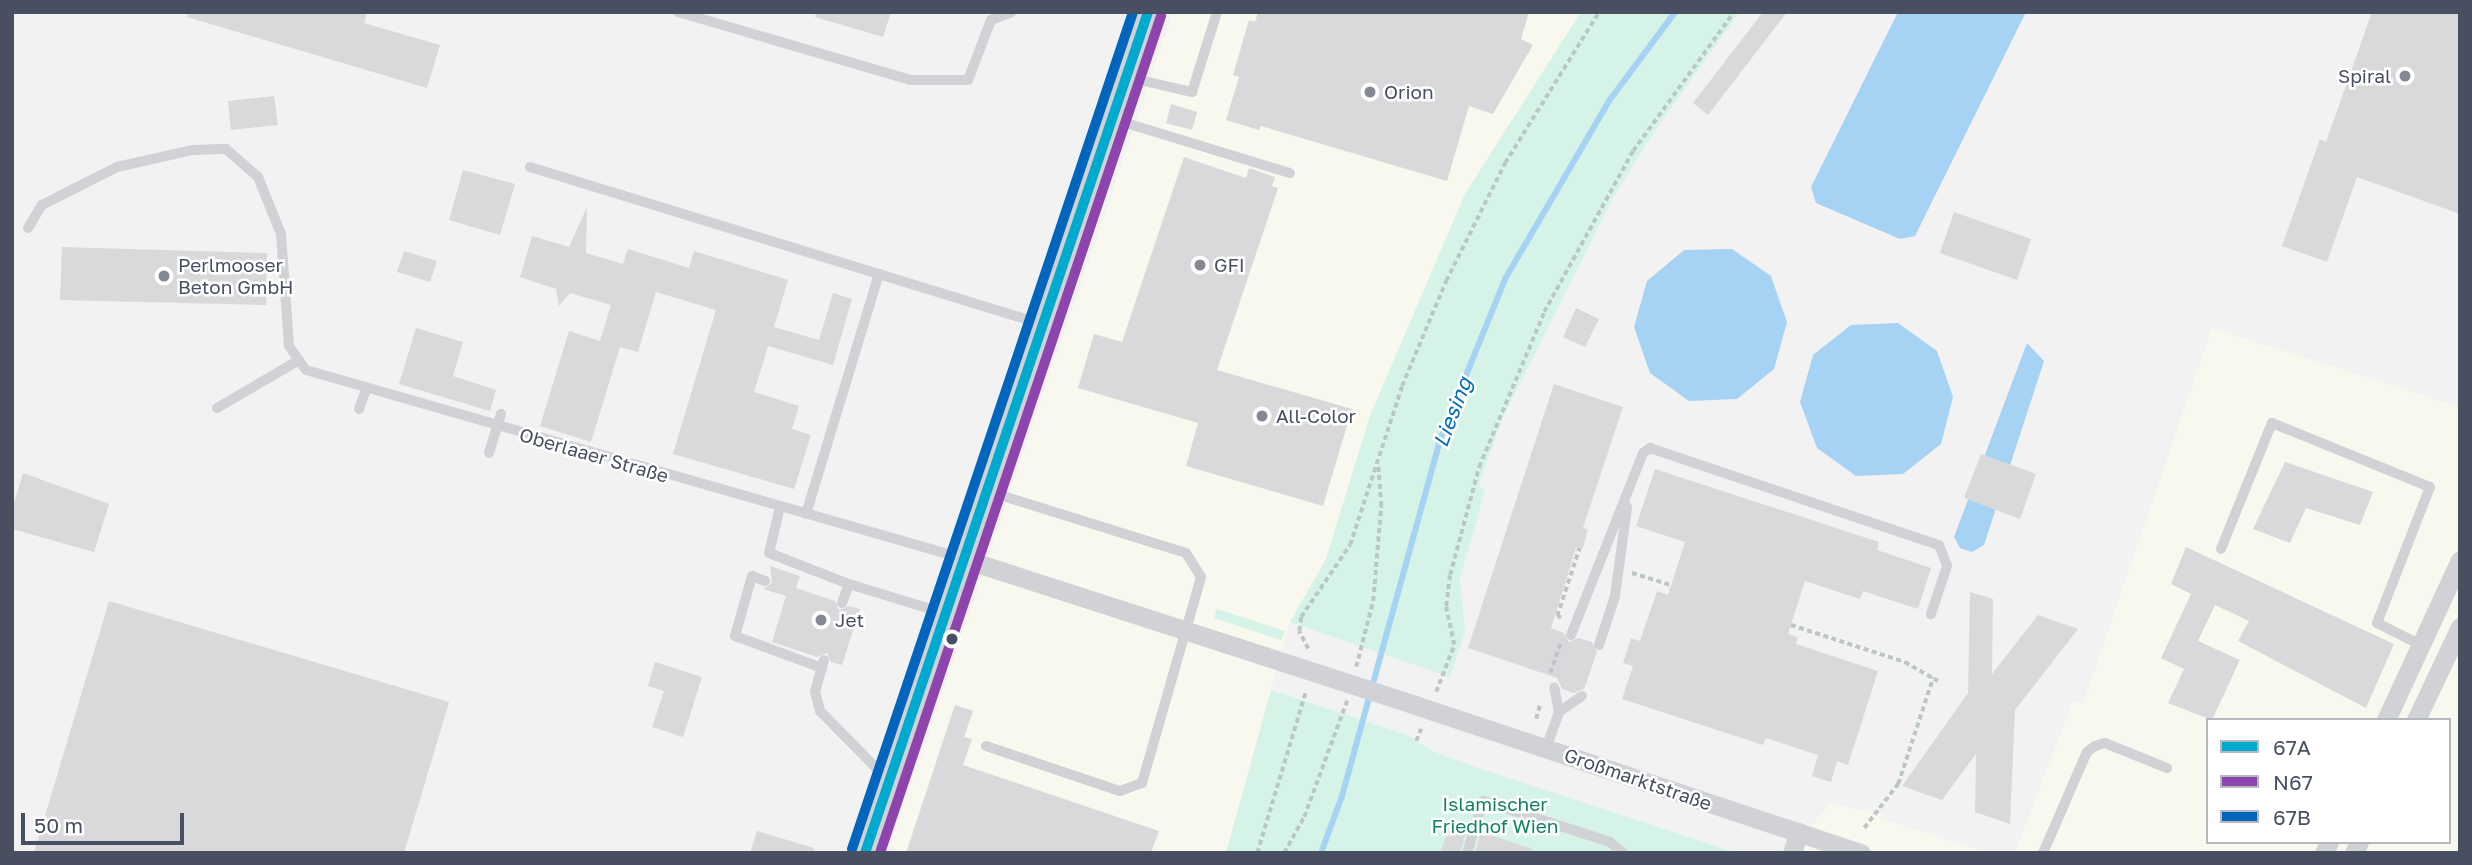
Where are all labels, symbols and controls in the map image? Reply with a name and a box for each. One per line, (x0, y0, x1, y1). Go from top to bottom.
place label: Spiral (2338, 65, 2391, 87)
marker: Spiral (2397, 68, 2413, 84)
place label: Orion (1384, 81, 1434, 103)
marker: Orion (1362, 84, 1378, 100)
place label: Perlmooser Beton GmbH (178, 254, 294, 298)
place label: GFI (1214, 254, 1245, 276)
marker: GFI (1192, 257, 1208, 273)
marker: Perlmooser Beton GmbH (156, 268, 172, 284)
water label: Liesing (1427, 374, 1477, 450)
place label: All-Color (1276, 405, 1356, 427)
marker: All-Color (1254, 408, 1270, 424)
street label: Oberlaaer Straße (517, 423, 671, 487)
place label: Jet (835, 609, 864, 631)
marker: Jet (813, 612, 829, 628)
unlabelled marker (945, 632, 959, 646)
legend (2206, 718, 2451, 844)
text: 67A (2273, 734, 2311, 760)
street label: Großmarktstraße (1561, 743, 1715, 815)
text: N67 (2273, 769, 2313, 795)
park label: Islamischer Friedhof Wien (1431, 793, 1559, 837)
scale bar (24, 798, 187, 842)
text: 67B (2273, 804, 2311, 830)
text: 50 m (34, 812, 83, 838)

